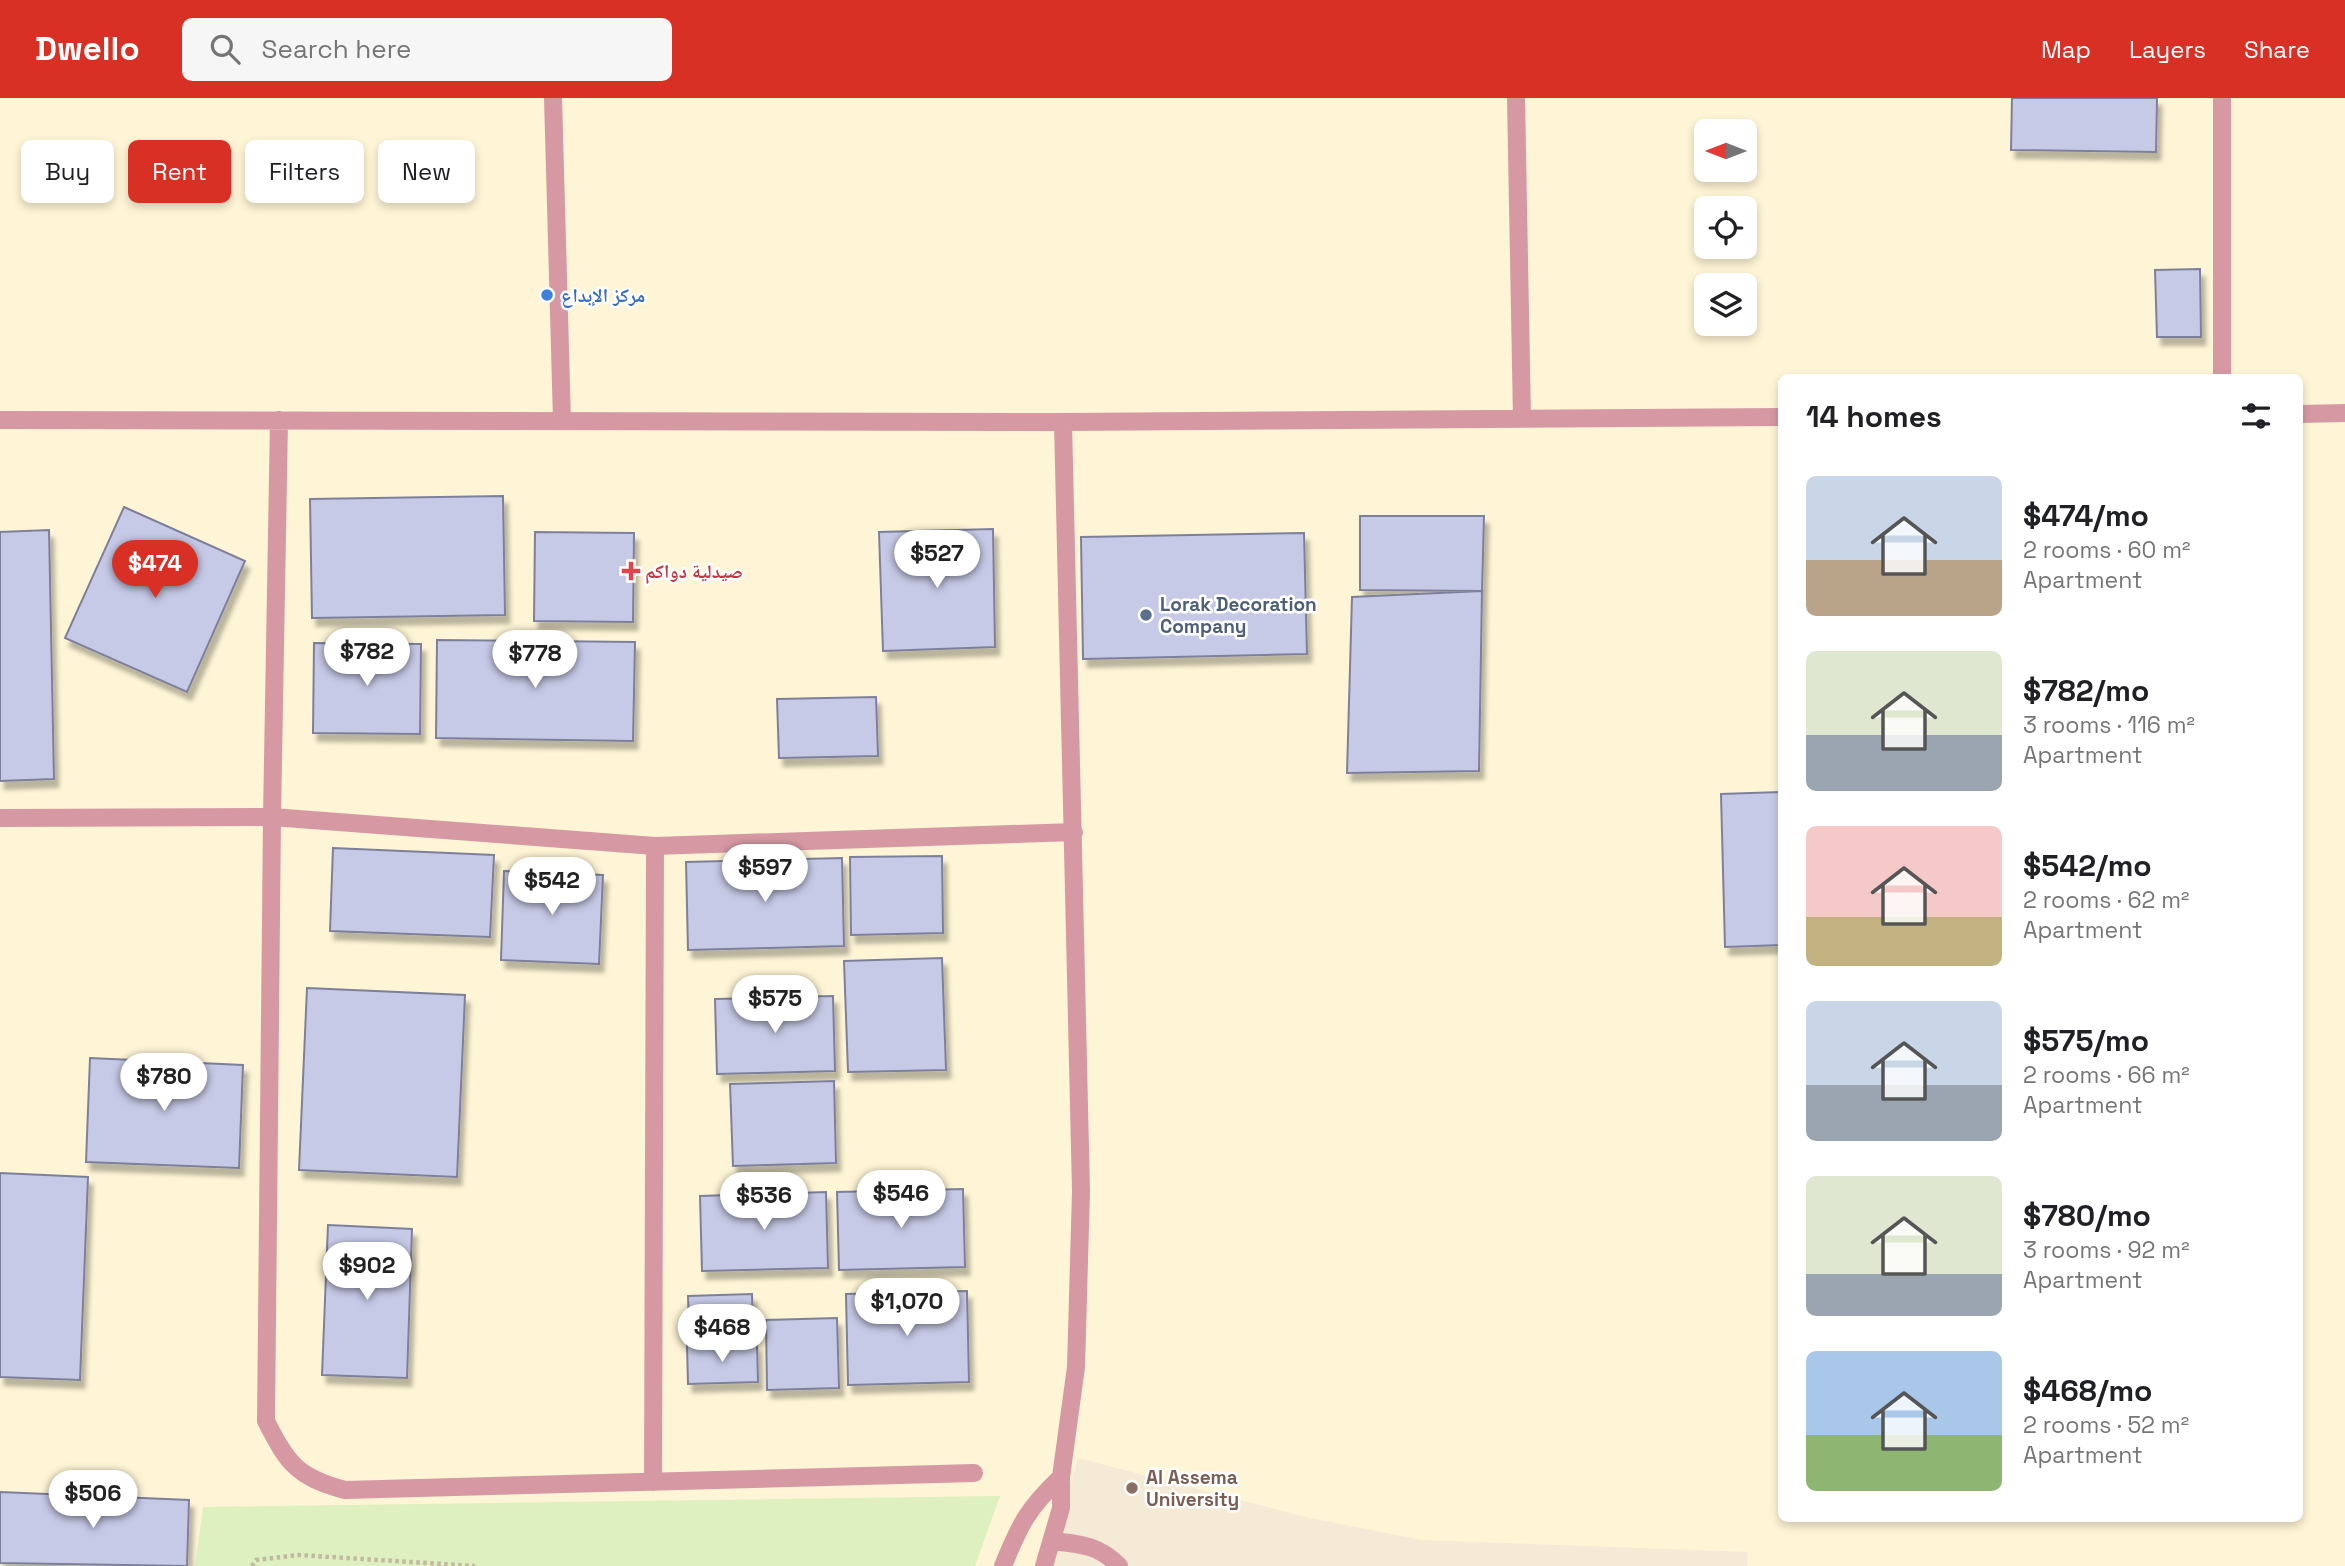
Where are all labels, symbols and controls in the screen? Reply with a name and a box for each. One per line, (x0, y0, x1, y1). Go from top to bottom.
search box (182, 18, 672, 81)
text: Dwello (35, 28, 140, 70)
icon: search (206, 30, 244, 68)
text: Search here (262, 32, 411, 66)
text: Map (2041, 34, 2091, 65)
text: Layers (2129, 34, 2206, 65)
text: Share (2244, 34, 2310, 65)
north arrow (1694, 119, 1757, 182)
map controls (1694, 119, 1757, 336)
chip: Buy (21, 140, 114, 203)
chip: Rent (128, 140, 231, 203)
chip: Filters (245, 140, 364, 203)
chip: New (378, 140, 475, 203)
button: locate (1694, 196, 1757, 259)
button: layers (1694, 273, 1757, 336)
place label: مركز الإبداع (561, 283, 645, 308)
marker: مركز الإبداع (539, 287, 555, 303)
text: 14 homes (1806, 397, 1942, 436)
icon: filters (2237, 397, 2275, 435)
text: $474/mo (2023, 496, 2149, 535)
icon: home (1862, 504, 1946, 588)
pin: $527 (896, 531, 978, 590)
text: 2 rooms · 60 m² (2023, 535, 2190, 565)
text: $527 (910, 538, 964, 568)
pin: $474 (114, 540, 196, 600)
text: $474 (128, 548, 182, 578)
place label: صيدلية دواكم (645, 559, 743, 584)
marker: صيدلية دواكم (623, 563, 639, 579)
text: Apartment (2023, 565, 2143, 595)
place label: Lorak Decoration Company (1160, 592, 1317, 639)
marker: Lorak Decoration Company (1138, 607, 1154, 623)
pin: $782 (326, 628, 408, 688)
pin: $778 (494, 630, 576, 690)
text: $782 (340, 636, 394, 666)
text: $778 (508, 638, 562, 668)
text: $782/mo (2023, 671, 2149, 710)
icon: home (1862, 679, 1946, 763)
text: 3 rooms · 116 m² (2023, 710, 2195, 740)
text: Apartment (2023, 740, 2143, 770)
pin: $597 (724, 844, 806, 904)
text: $542/mo (2023, 846, 2152, 885)
text: $597 (738, 852, 792, 882)
icon: home (1862, 854, 1946, 938)
pin: $542 (511, 858, 593, 917)
text: $542 (524, 865, 580, 895)
text: 2 rooms · 62 m² (2023, 885, 2189, 915)
text: Apartment (2023, 915, 2143, 945)
pin: $575 (734, 976, 816, 1035)
text: $575 (748, 983, 802, 1013)
text: $575/mo (2023, 1021, 2149, 1060)
icon: home (1862, 1029, 1946, 1113)
pin: $780 (123, 1054, 205, 1113)
text: 2 rooms · 66 m² (2023, 1060, 2190, 1090)
text: $780 (136, 1061, 192, 1091)
text: Apartment (2023, 1090, 2143, 1120)
pin: $546 (860, 1170, 942, 1230)
pin: $536 (723, 1172, 805, 1232)
text: $546 (873, 1178, 929, 1208)
text: $536 (736, 1180, 792, 1210)
text: $780/mo (2023, 1196, 2151, 1235)
icon: home (1862, 1204, 1946, 1288)
text: 3 rooms · 92 m² (2023, 1235, 2190, 1265)
pin: $902 (326, 1242, 408, 1302)
text: $902 (339, 1250, 395, 1280)
text: Apartment (2023, 1265, 2143, 1295)
pin: $1,070 (850, 1278, 964, 1338)
text: $1,070 (871, 1286, 943, 1316)
pin: $468 (681, 1304, 763, 1364)
text: $468 (694, 1312, 750, 1342)
text: $468/mo (2023, 1371, 2152, 1410)
icon: home (1862, 1379, 1946, 1463)
text: 2 rooms · 52 m² (2023, 1410, 2189, 1440)
text: Apartment (2023, 1440, 2143, 1470)
place label: Al Assema University (1146, 1465, 1239, 1512)
pin: $506 (52, 1470, 134, 1530)
text: $506 (65, 1478, 121, 1508)
marker: Al Assema University (1124, 1480, 1140, 1496)

